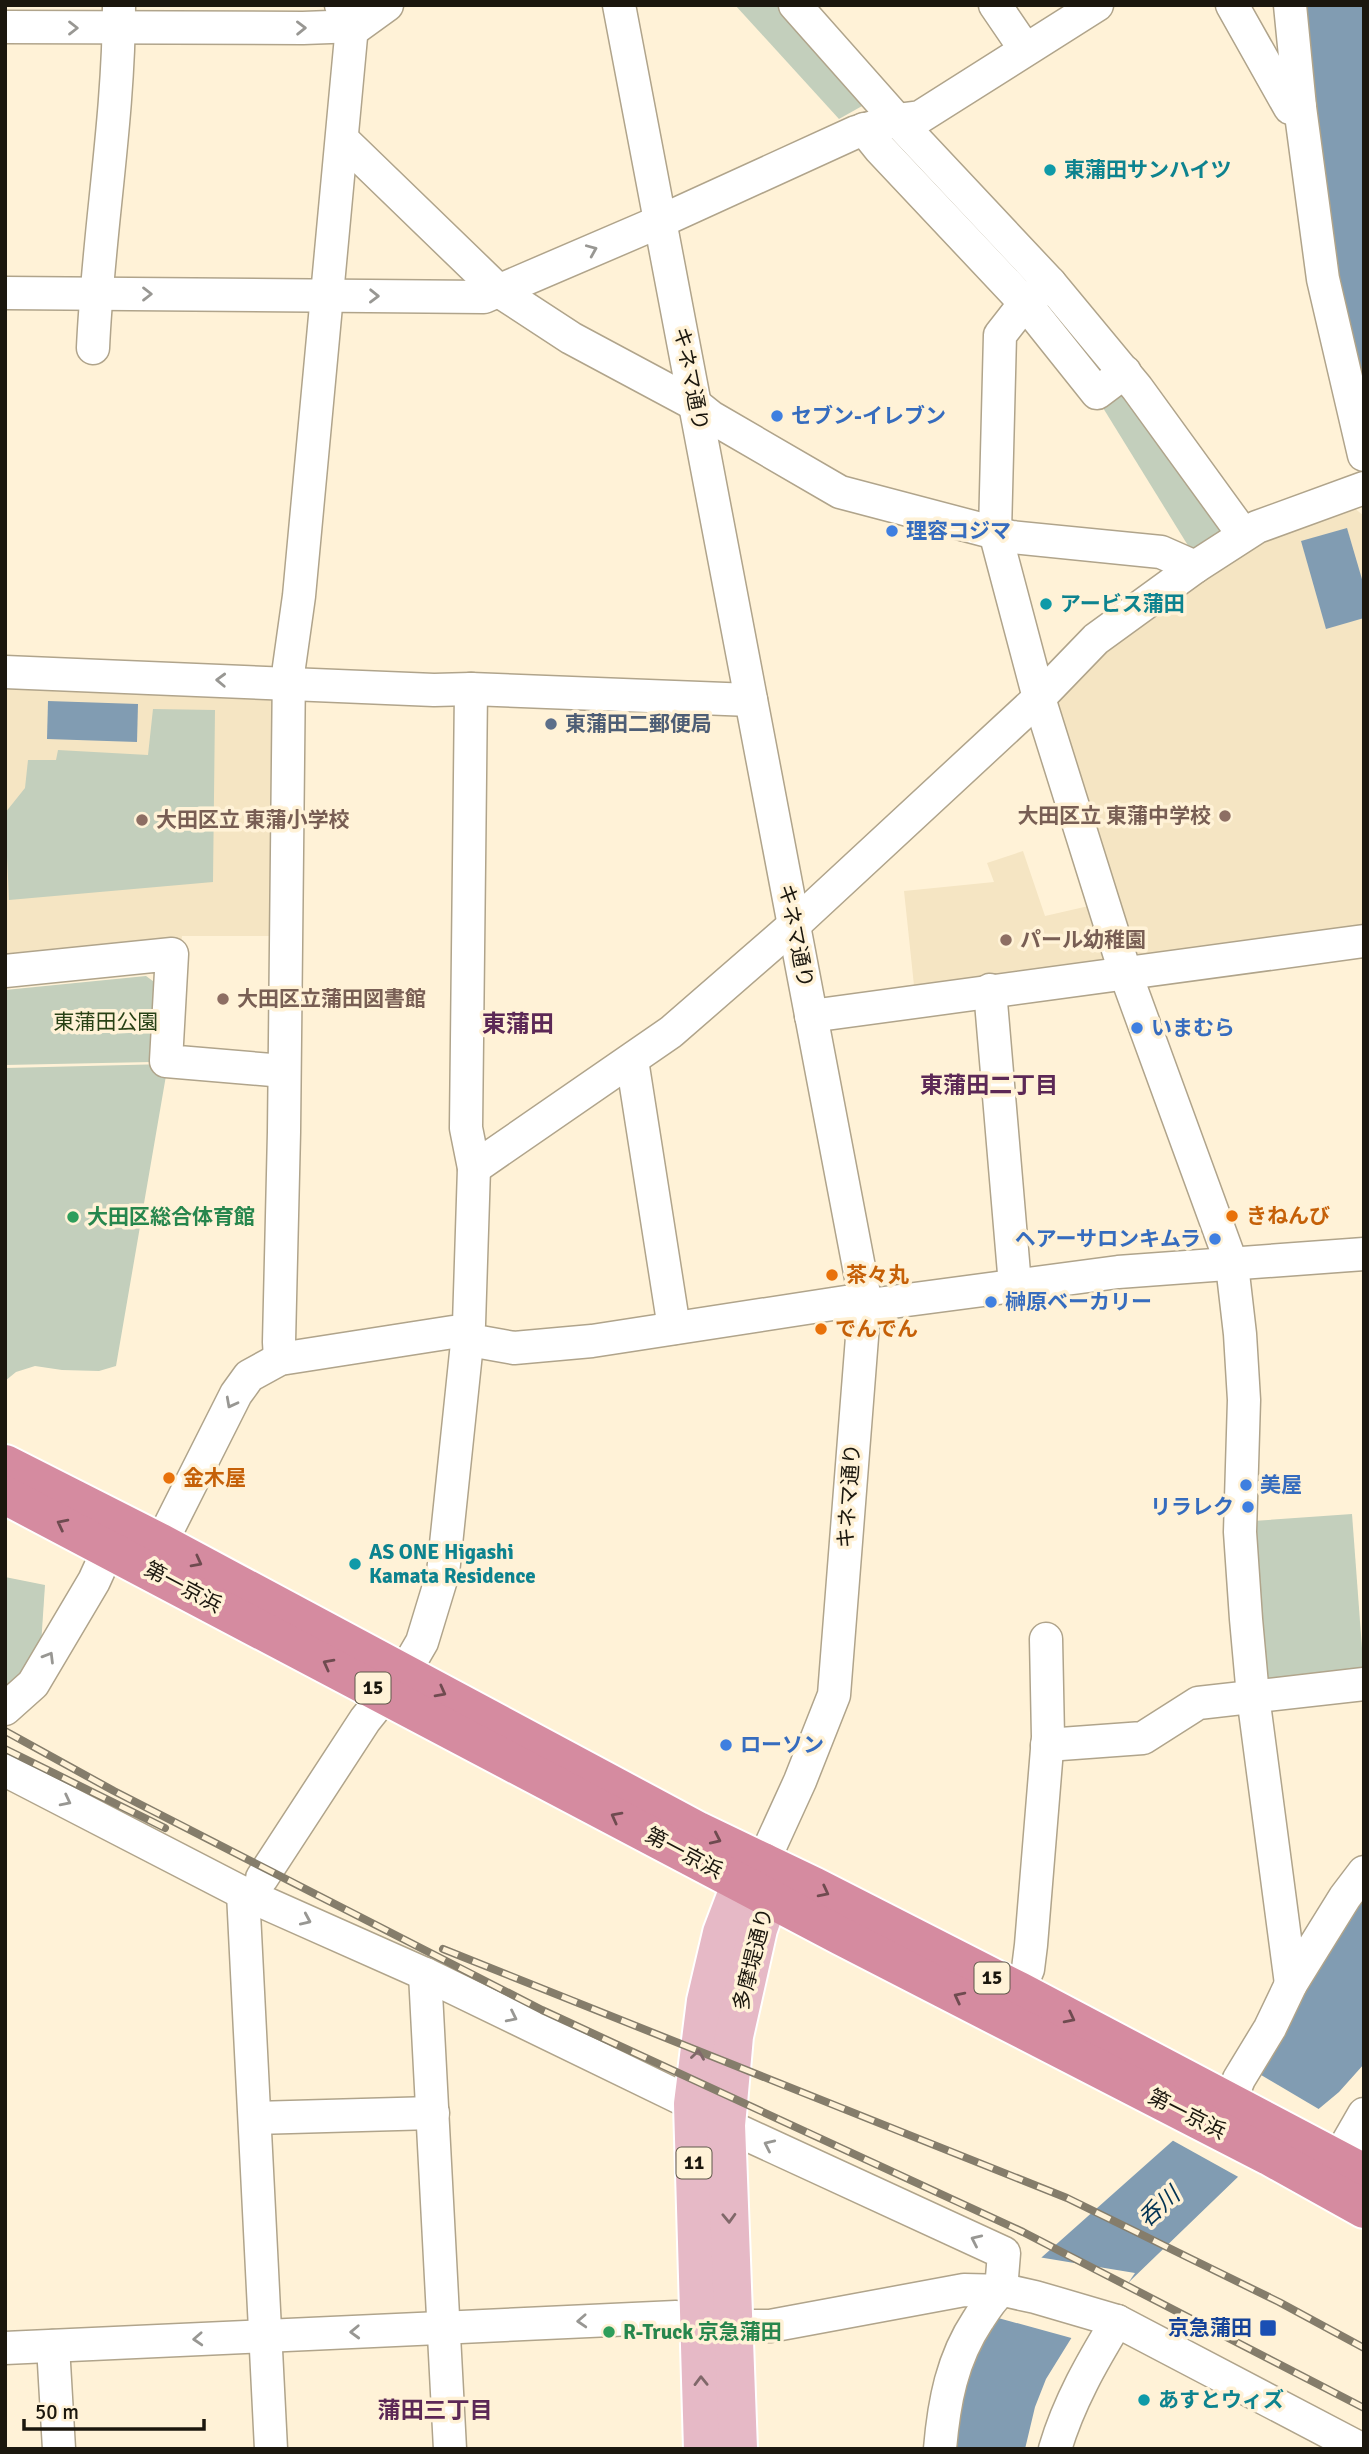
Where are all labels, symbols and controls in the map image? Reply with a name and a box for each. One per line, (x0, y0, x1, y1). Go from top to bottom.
one-way arrow (69, 20, 79, 36)
one-way arrow (296, 20, 307, 36)
place label: 東蒲田サンハイツ (1064, 157, 1232, 183)
marker: 東蒲田サンハイツ (1042, 162, 1058, 178)
one-way arrow (585, 244, 597, 258)
one-way arrow (142, 286, 153, 302)
one-way arrow (369, 288, 380, 303)
street label: キネマ通り (668, 325, 714, 433)
place label: セブン-イレブン (791, 403, 946, 429)
marker: セブン-イレブン (769, 408, 785, 424)
place label: 理容コジマ (906, 518, 1011, 544)
marker: 理容コジマ (884, 523, 900, 539)
place label: アービス蒲田 (1060, 591, 1185, 617)
marker: アービス蒲田 (1038, 596, 1054, 612)
one-way arrow (215, 672, 226, 687)
place label: 東蒲田二郵便局 (565, 711, 712, 737)
marker: 東蒲田二郵便局 (543, 716, 559, 732)
place label: 大田区立 東蒲中学校 (1017, 803, 1211, 829)
place label: 大田区立 東蒲小学校 (156, 807, 350, 833)
marker: 大田区立 東蒲中学校 (1217, 808, 1233, 824)
marker: 大田区立 東蒲小学校 (134, 812, 150, 828)
street label: キネマ通り (773, 882, 819, 990)
place label: パール幼稚園 (1020, 927, 1146, 953)
marker: パール幼稚園 (998, 932, 1014, 948)
place label: 大田区立蒲田図書館 (237, 986, 426, 1012)
marker: 大田区立蒲田図書館 (215, 991, 231, 1007)
park label: 東蒲田公園 (54, 1009, 159, 1035)
district label: 東蒲田 (482, 1009, 554, 1039)
place label: いまむら (1151, 1015, 1235, 1041)
marker: いまむら (1129, 1020, 1145, 1036)
district label: 東蒲田二丁目 (920, 1071, 1058, 1100)
place label: きねんび (1246, 1203, 1330, 1229)
place label: 大田区総合体育館 (87, 1204, 255, 1230)
marker: きねんび (1224, 1208, 1240, 1224)
marker: 大田区総合体育館 (65, 1209, 81, 1225)
place label: ヘアーサロンキムラ (1015, 1226, 1201, 1252)
marker: ヘアーサロンキムラ (1207, 1231, 1223, 1247)
place label: 茶々丸 (846, 1262, 909, 1288)
marker: 茶々丸 (824, 1267, 840, 1283)
place label: 榊原ベーカリー (1005, 1289, 1152, 1315)
marker: 榊原ベーカリー (983, 1294, 999, 1310)
place label: でんでん (835, 1316, 918, 1342)
marker: でんでん (813, 1321, 829, 1337)
one-way arrow (226, 1396, 240, 1409)
street label: キネマ通り (832, 1443, 866, 1549)
place label: 金木屋 (183, 1465, 246, 1491)
marker: 金木屋 (161, 1470, 177, 1486)
place label: 美屋 (1260, 1472, 1302, 1498)
marker: 美屋 (1238, 1477, 1254, 1493)
place label: リラレク (1150, 1494, 1234, 1520)
marker: リラレク (1240, 1499, 1256, 1515)
one-way arrow (57, 1518, 69, 1532)
place label: AS ONE Higashi Kamata Residence (369, 1539, 536, 1589)
one-way arrow (190, 1554, 202, 1567)
street label: 第一京浜 (140, 1556, 226, 1618)
marker: AS ONE Higashi Kamata Residence (347, 1556, 363, 1572)
one-way arrow (41, 1652, 54, 1665)
one-way arrow (323, 1659, 335, 1673)
road number: 15 (356, 1672, 390, 1704)
one-way arrow (434, 1684, 446, 1698)
place label: ローソン (740, 1732, 824, 1758)
marker: ローソン (718, 1737, 734, 1753)
one-way arrow (59, 1793, 71, 1806)
one-way arrow (610, 1812, 623, 1825)
street label: 第一京浜 (641, 1822, 727, 1884)
one-way arrow (709, 1831, 721, 1845)
one-way arrow (817, 1883, 830, 1897)
street label: 多摩堤通り (728, 1905, 778, 2013)
one-way arrow (298, 1912, 311, 1926)
road number: 15 (974, 1962, 1010, 1994)
one-way arrow (954, 1991, 967, 2005)
one-way arrow (505, 2008, 517, 2022)
one-way arrow (1063, 2010, 1075, 2024)
one-way arrow (690, 2050, 705, 2061)
street label: 第一京浜 (1144, 2083, 1230, 2145)
one-way arrow (764, 2139, 776, 2153)
road number: 11 (676, 2148, 712, 2178)
water label: 呑川 (1132, 2179, 1188, 2233)
one-way arrow (722, 2212, 737, 2223)
one-way arrow (971, 2234, 983, 2248)
one-way arrow (576, 2314, 587, 2329)
place label: 京急蒲田 (1168, 2315, 1252, 2341)
marker: 京急蒲田 (1258, 2318, 1278, 2338)
place label: R-Truck 京急蒲田 (623, 2319, 782, 2345)
one-way arrow (349, 2324, 360, 2339)
marker: R-Truck 京急蒲田 (601, 2324, 617, 2340)
one-way arrow (192, 2331, 203, 2346)
one-way arrow (694, 2375, 709, 2386)
place label: あすとウィズ (1158, 2387, 1284, 2413)
scale bar (24, 2388, 205, 2432)
marker: あすとウィズ (1136, 2392, 1152, 2408)
district label: 蒲田三丁目 (378, 2396, 493, 2425)
text: 50 m (35, 2399, 79, 2425)

